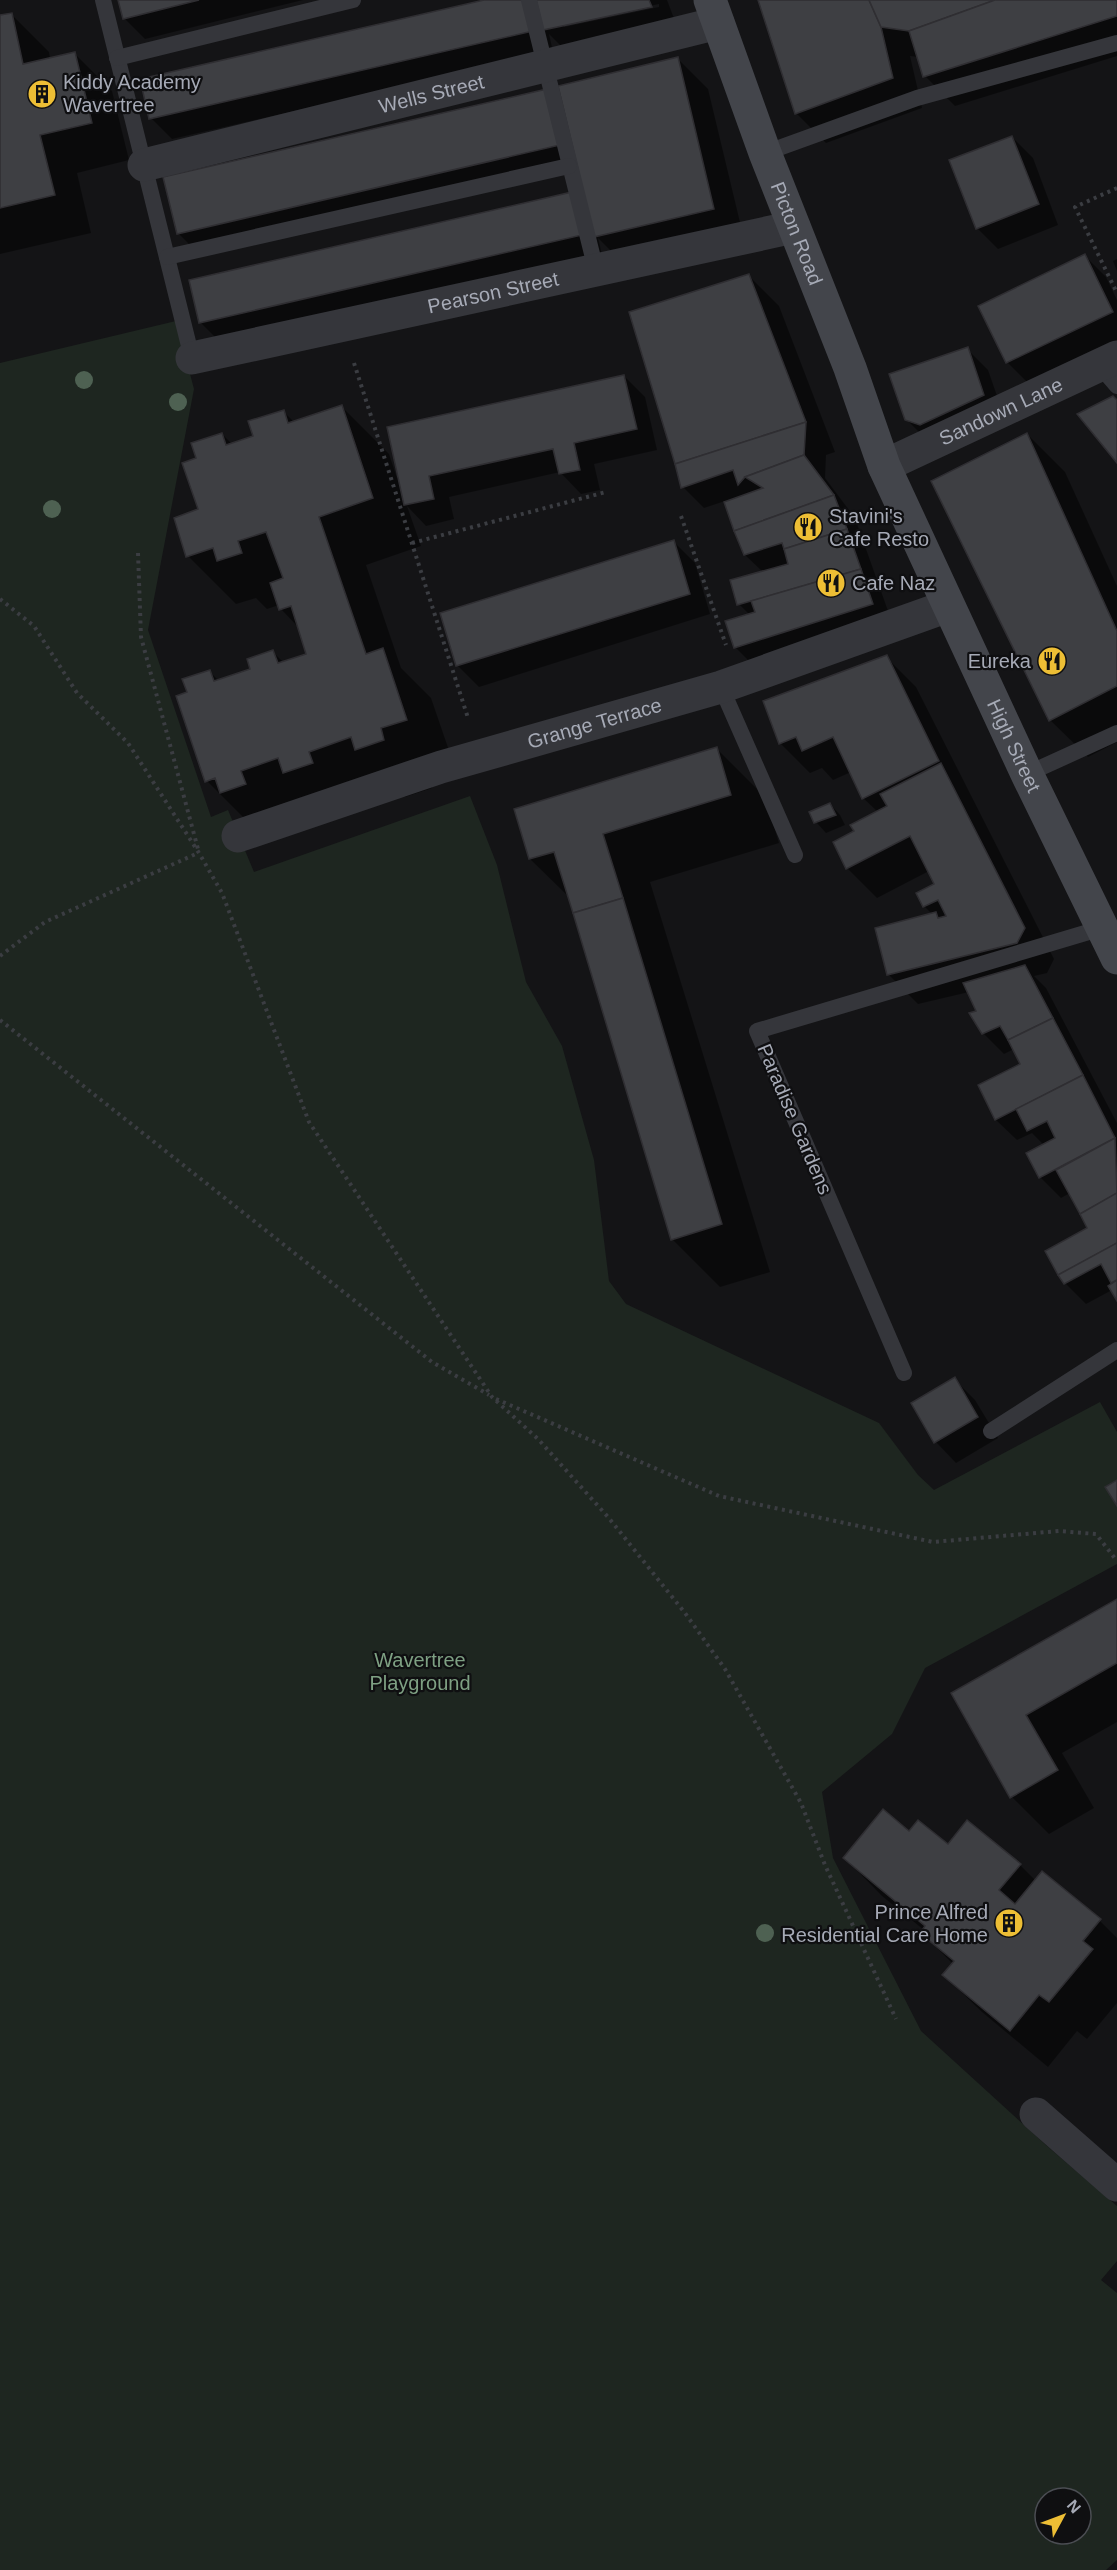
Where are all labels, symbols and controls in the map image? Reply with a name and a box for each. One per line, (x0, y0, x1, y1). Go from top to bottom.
street label: Wells Street (377, 70, 487, 118)
place label: Kiddy Academy Wavertree (63, 71, 201, 116)
building icon: Kiddy Academy Wavertree (26, 78, 58, 110)
street label: Picton Road (767, 179, 827, 288)
street label: Pearson Street (425, 267, 561, 317)
street label: Sandown Lane (936, 373, 1066, 450)
place label: Stavini's Cafe Resto (829, 505, 929, 550)
restaurant icon: Stavini's Cafe Resto (792, 511, 824, 543)
restaurant icon: Cafe Naz (815, 567, 847, 599)
place label: Cafe Naz (852, 572, 935, 594)
restaurant icon: Eureka (1036, 645, 1068, 677)
place label: Eureka (968, 650, 1032, 672)
street label: Grange Terrace (525, 694, 664, 753)
street label: High Street (983, 696, 1045, 796)
street label: Paradise Gardens (753, 1041, 837, 1197)
park label: Wavertree Playground (369, 1649, 471, 1694)
place label: Prince Alfred Residential Care Home (781, 1901, 988, 1946)
building icon: Prince Alfred Residential Care Home (993, 1907, 1025, 1939)
north arrow (1033, 2486, 1093, 2546)
text: N (1064, 2497, 1084, 2516)

